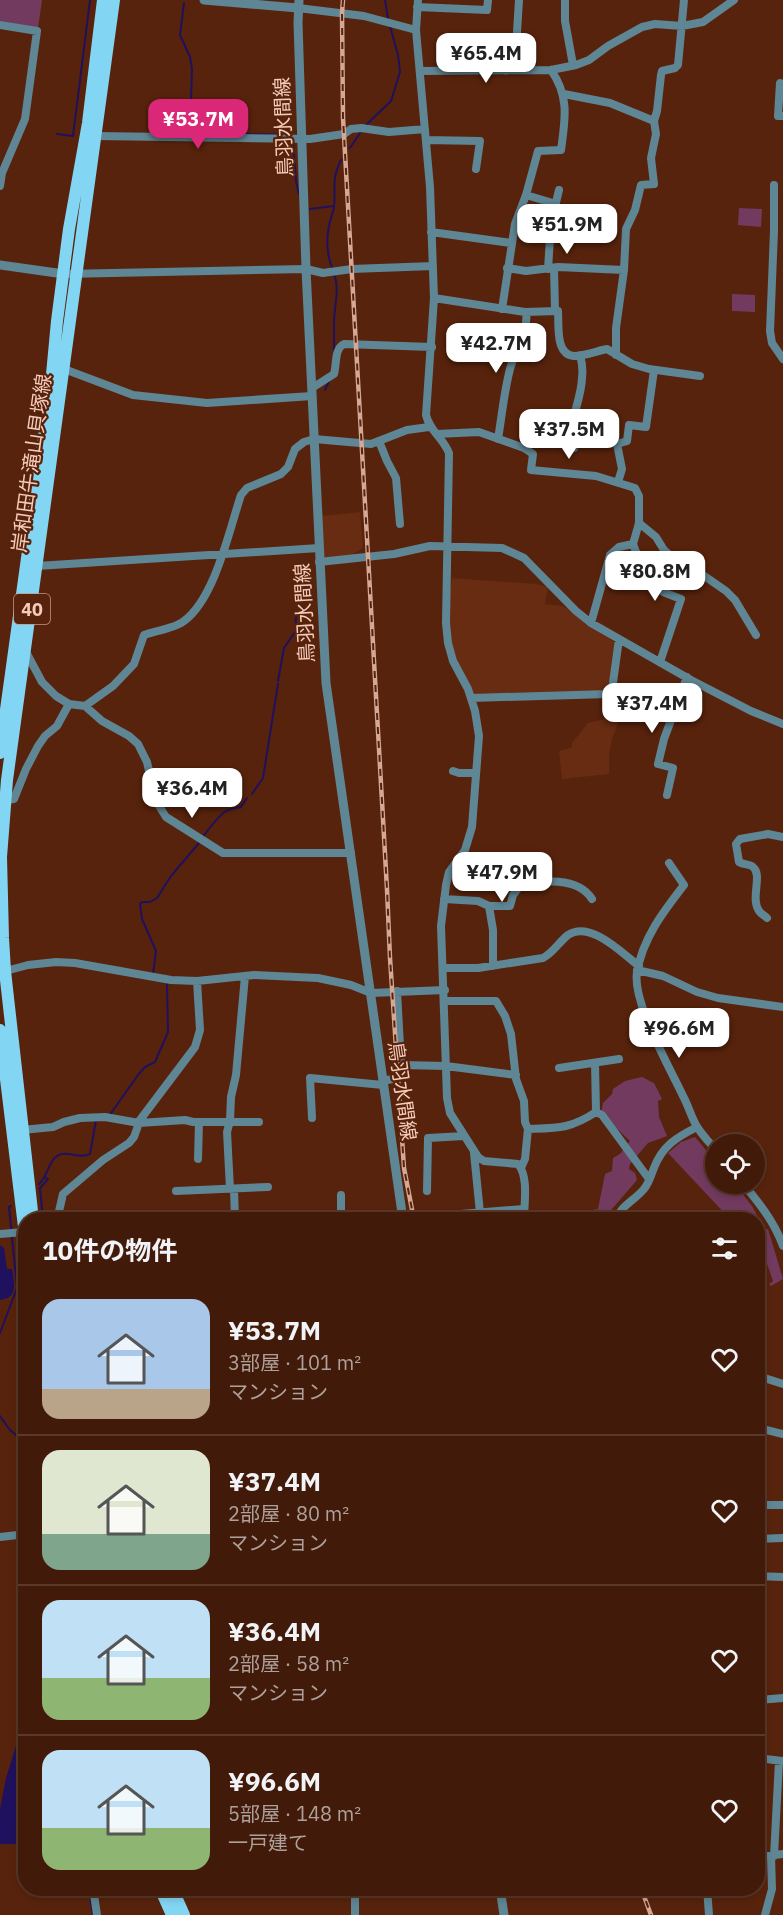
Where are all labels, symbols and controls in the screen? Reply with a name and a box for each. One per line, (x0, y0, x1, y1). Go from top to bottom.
pin: ¥65.4M (437, 33, 535, 84)
text: ¥65.4M (450, 39, 522, 66)
street label: 鳥羽水間線 (268, 77, 298, 177)
pin: ¥53.7M (149, 99, 247, 150)
text: ¥53.7M (162, 105, 234, 132)
pin: ¥51.9M (518, 204, 616, 255)
text: ¥51.9M (531, 210, 603, 237)
pin: ¥42.7M (447, 323, 545, 374)
text: ¥42.7M (460, 329, 532, 356)
street label: 岸和田牛滝山貝塚線 (5, 372, 57, 554)
pin: ¥37.5M (520, 409, 618, 460)
text: ¥37.5M (533, 415, 605, 442)
pin: ¥80.8M (606, 551, 704, 602)
text: ¥80.8M (619, 557, 691, 584)
street label: 鳥羽水間線 (288, 562, 320, 664)
road number: 40 (14, 594, 50, 624)
pin: ¥37.4M (603, 683, 701, 734)
text: ¥37.4M (616, 689, 688, 716)
pin: ¥36.4M (143, 768, 241, 819)
text: ¥36.4M (156, 774, 228, 801)
pin: ¥47.9M (453, 852, 551, 903)
text: ¥47.9M (466, 858, 538, 885)
pin: ¥96.6M (630, 1008, 728, 1059)
text: ¥96.6M (643, 1014, 715, 1041)
street label: 鳥羽水間線 (383, 1040, 423, 1142)
map controls (705, 1134, 765, 1194)
button: locate (705, 1134, 765, 1194)
icon: filters (708, 1232, 741, 1265)
text: 10件の物件 (42, 1233, 177, 1267)
text: ¥53.7M (228, 1313, 321, 1347)
icon: home (90, 1323, 162, 1395)
icon: heart (708, 1343, 741, 1376)
text: 3部屋 · 101 m² (228, 1349, 361, 1376)
text: マンション (228, 1378, 328, 1405)
text: ¥37.4M (228, 1464, 321, 1498)
icon: home (90, 1474, 162, 1546)
icon: heart (708, 1494, 741, 1527)
text: 2部屋 · 80 m² (228, 1500, 349, 1527)
text: マンション (228, 1529, 328, 1556)
text: ¥36.4M (228, 1614, 321, 1648)
icon: home (90, 1624, 162, 1696)
icon: heart (708, 1644, 741, 1677)
text: 2部屋 · 58 m² (228, 1650, 349, 1677)
text: マンション (228, 1679, 328, 1706)
text: ¥96.6M (228, 1764, 321, 1798)
icon: home (90, 1774, 162, 1846)
icon: heart (708, 1794, 741, 1827)
text: 5部屋 · 148 m² (228, 1800, 361, 1827)
text: 一戸建て (228, 1829, 308, 1856)

